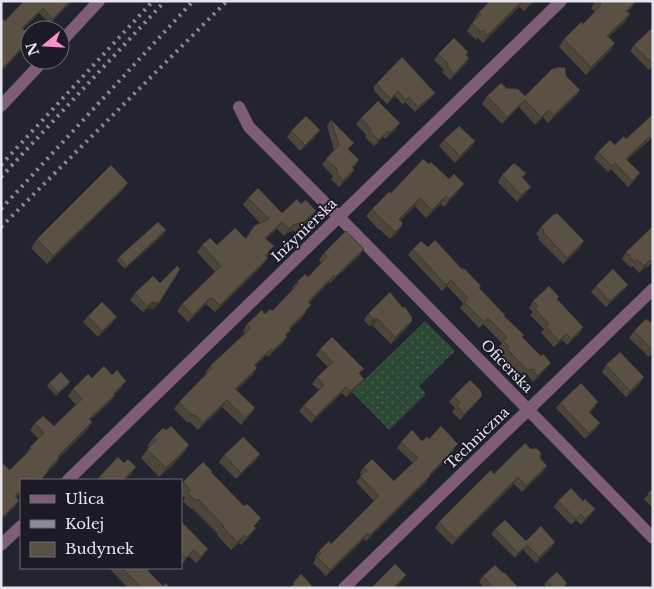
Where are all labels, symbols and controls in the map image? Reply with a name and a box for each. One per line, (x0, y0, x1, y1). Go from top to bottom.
north arrow (20, 20, 70, 70)
text: N (22, 40, 43, 58)
street label: Inżynierska (268, 194, 341, 266)
street label: Oficerska (477, 336, 537, 397)
street label: Techniczna (441, 403, 513, 473)
legend (20, 479, 182, 569)
text: Ulica (65, 489, 105, 508)
text: Kolej (65, 514, 104, 533)
text: Budynek (65, 539, 135, 558)

